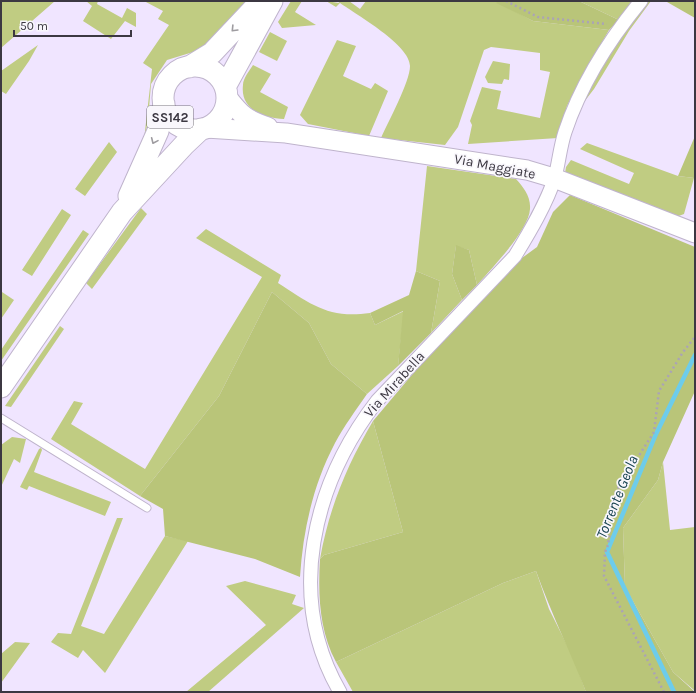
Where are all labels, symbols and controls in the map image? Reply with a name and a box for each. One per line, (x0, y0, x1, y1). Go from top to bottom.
scale bar (14, 12, 131, 38)
text: 50 m (20, 19, 48, 33)
one-way arrow (232, 24, 239, 32)
road number: SS142 (147, 106, 193, 128)
one-way arrow (150, 138, 158, 145)
street label: Via Maggiate (453, 150, 537, 183)
street label: Via Mirabella (360, 348, 428, 421)
water label: Torrente Geola (592, 453, 642, 541)

